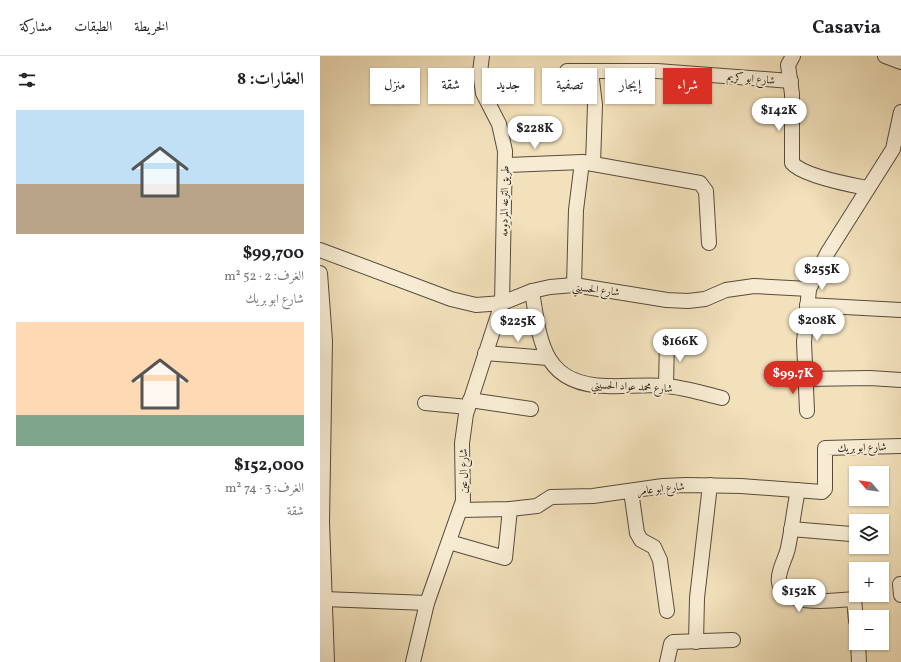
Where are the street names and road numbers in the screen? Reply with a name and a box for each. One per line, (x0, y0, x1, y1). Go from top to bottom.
street label: شارع ابو كريم (726, 70, 776, 90)
street label: طريق الترعه المردومه (497, 165, 514, 237)
street label: شارع الحسيني (571, 280, 620, 303)
street label: شارع محمد عواد الحسيني (591, 378, 673, 399)
street label: شارع ابو بريك (837, 440, 887, 458)
street label: شارع ال عين (457, 448, 473, 494)
street label: شارع ابو عامر (637, 480, 686, 500)

